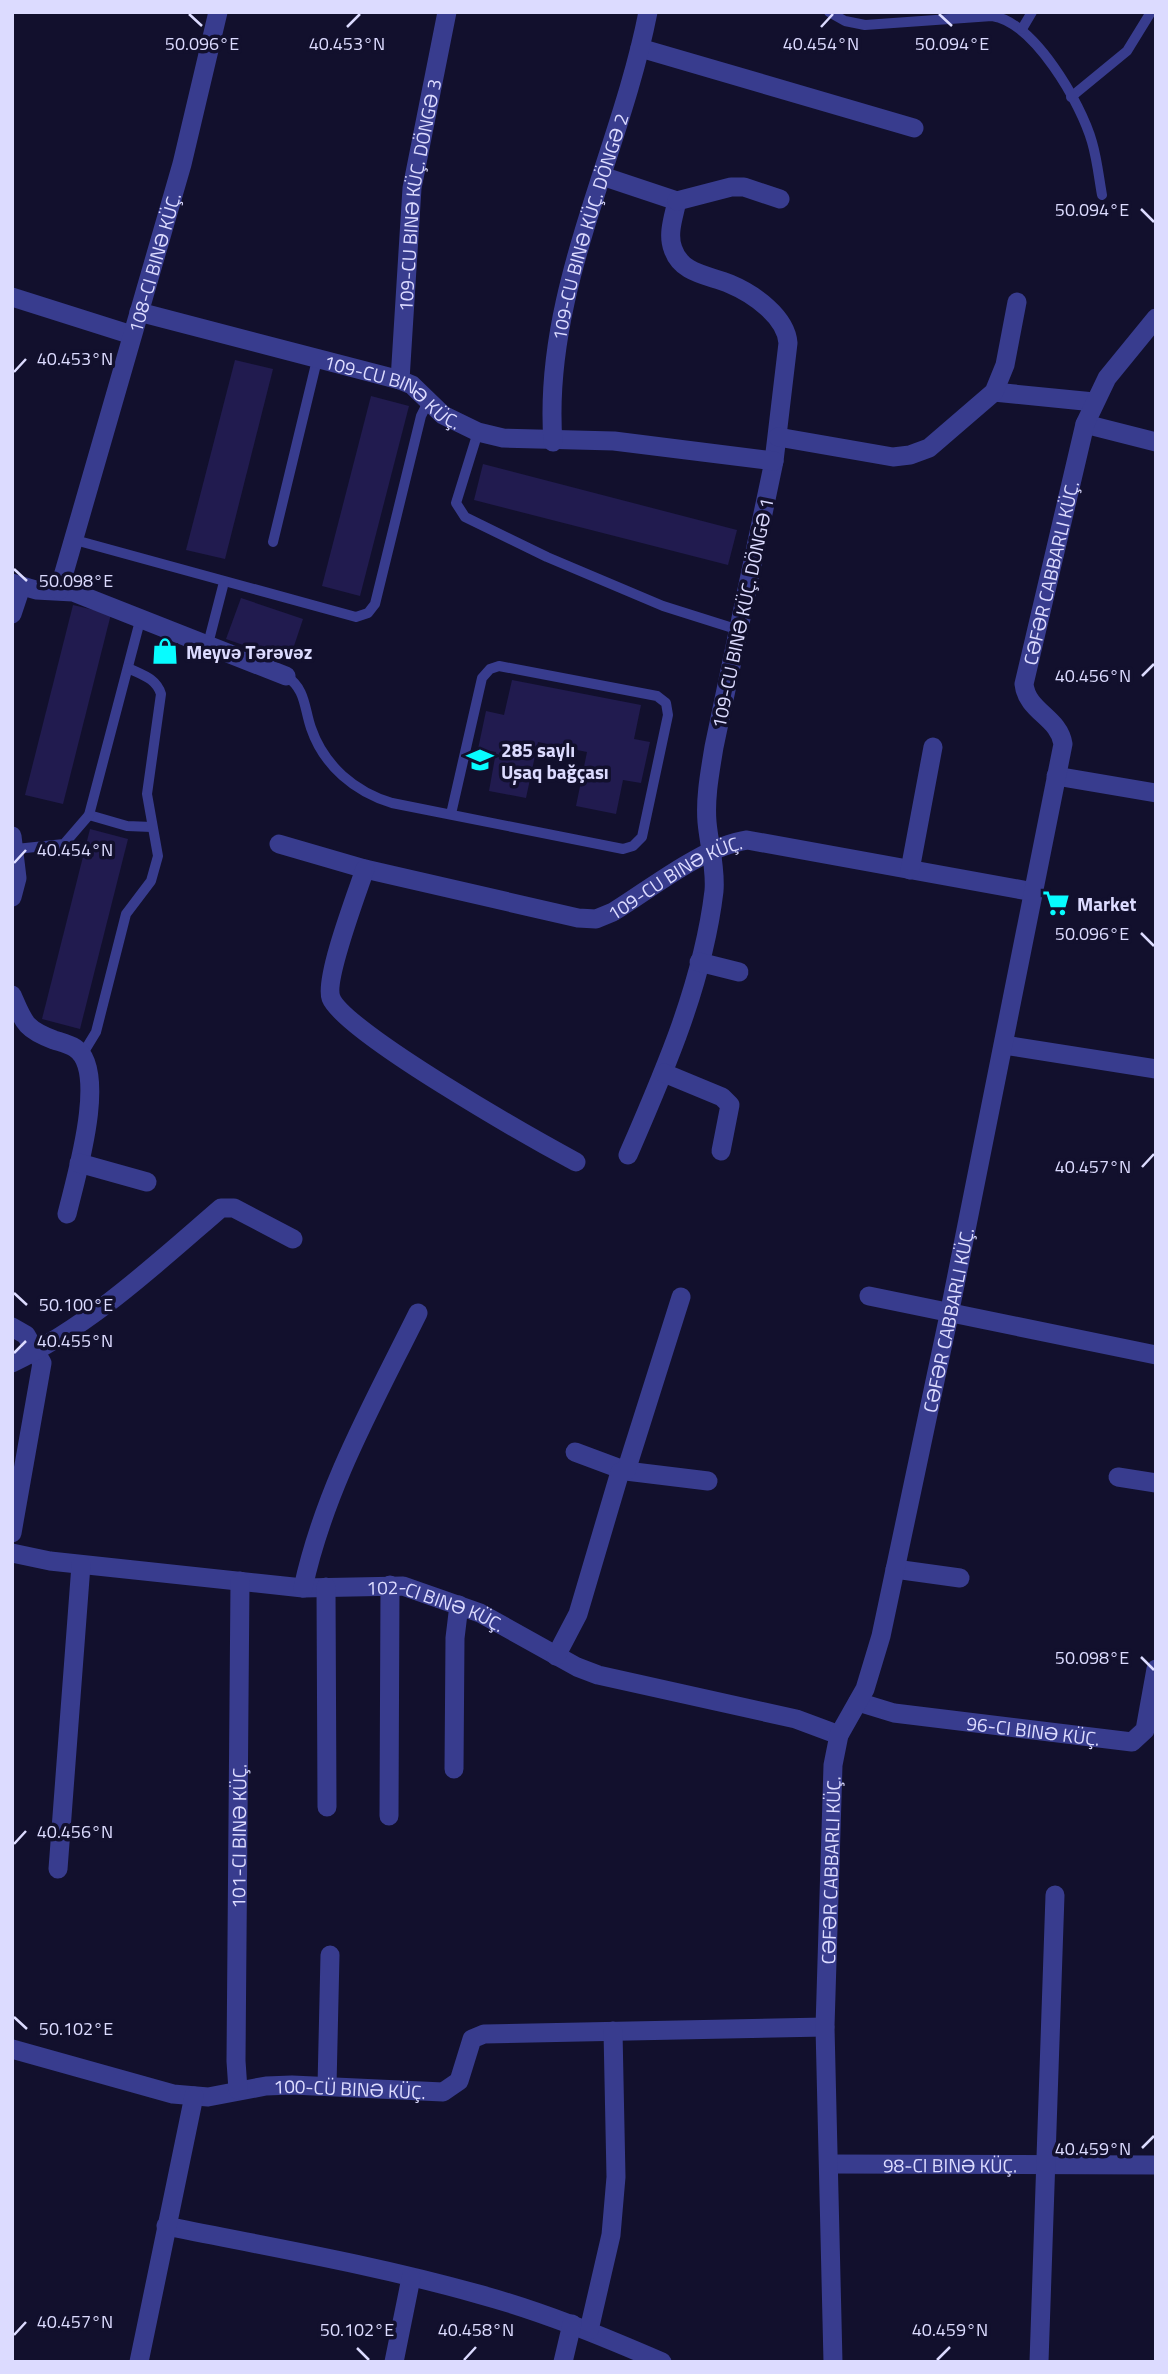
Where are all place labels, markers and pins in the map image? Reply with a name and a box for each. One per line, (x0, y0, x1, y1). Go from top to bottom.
shop icon: Meyvə Tərəvəz (150, 636, 180, 666)
place label: Meyvə Tərəvəz (186, 637, 312, 666)
place label: 285 saylı Uşaq bağçası (501, 735, 609, 786)
school or university icon: 285 saylı Uşaq bağçası (465, 745, 495, 775)
supermarket icon: Market (1041, 888, 1071, 918)
place label: Market (1077, 889, 1136, 918)

